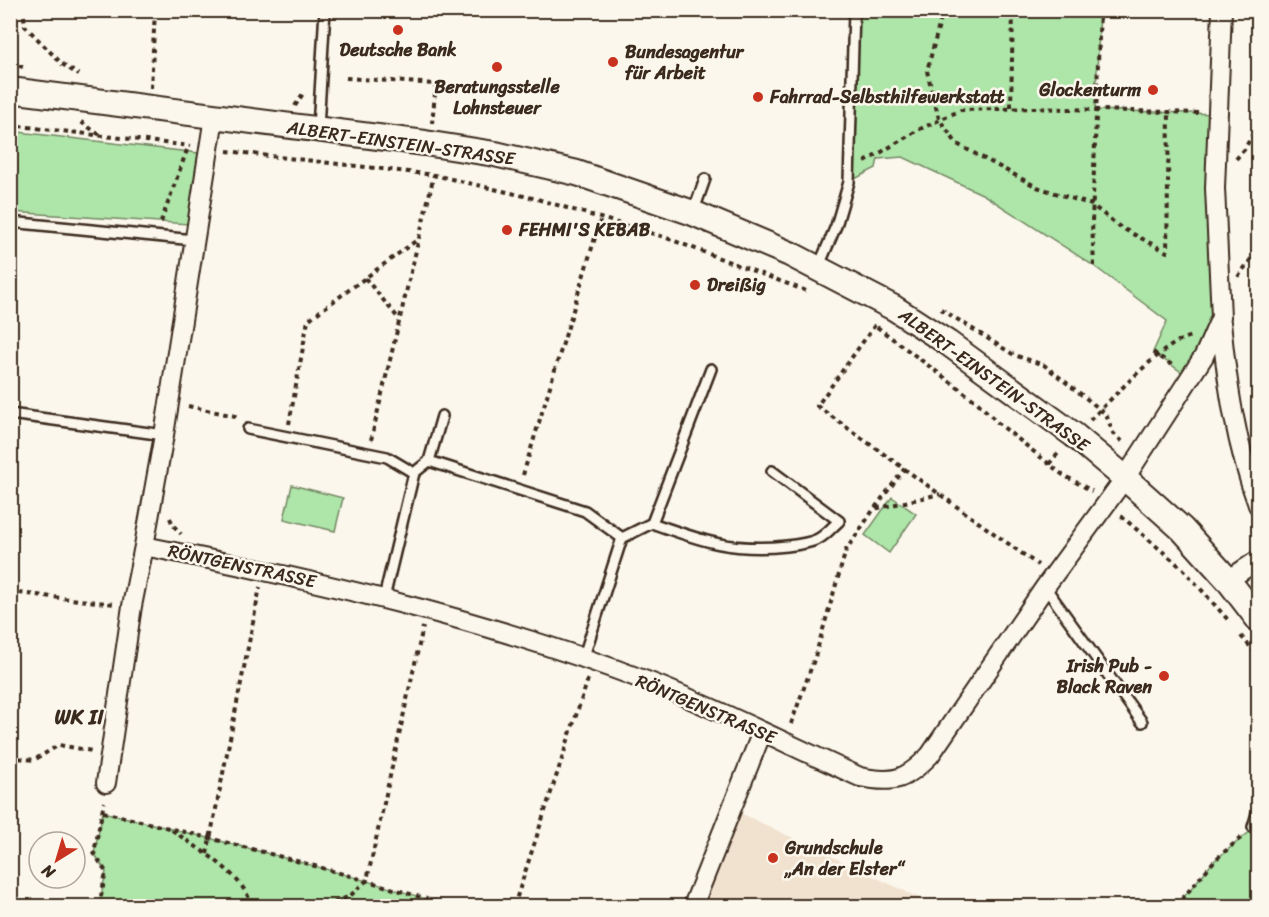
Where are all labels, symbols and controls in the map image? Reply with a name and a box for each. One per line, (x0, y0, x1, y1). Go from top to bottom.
marker: Deutsche Bank (391, 23, 405, 37)
place label: Deutsche Bank (339, 34, 457, 66)
place label: Bundesagentur für Arbeit (625, 36, 745, 89)
marker: Bundesagentur für Arbeit (606, 55, 620, 69)
marker: Beratungsstelle Lohnsteuer (490, 60, 504, 74)
place label: Beratungsstelle Lohnsteuer (434, 71, 561, 124)
place label: Glockenturm (1038, 74, 1141, 106)
place label: Fahrrad-Selbsthilfewerkstatt (769, 81, 1005, 113)
marker: Glockenturm (1146, 83, 1160, 97)
marker: Fahrrad-Selbsthilfewerkstatt (751, 90, 765, 104)
street label: ALBERT-EINSTEIN-STRASSE (284, 111, 518, 175)
place label: FEHMI'S KEBAB (518, 214, 651, 246)
marker: FEHMI'S KEBAB (500, 223, 514, 237)
place label: Dreißig (707, 269, 766, 301)
marker: Dreißig (688, 278, 702, 292)
street label: ALBERT-EINSTEIN-STRASSE (891, 299, 1097, 461)
street label: RÖNTGENSTRASSE (165, 535, 320, 597)
place label: Irish Pub - Black Raven (1057, 650, 1152, 703)
street label: RÖNTGENSTRASSE (631, 665, 782, 753)
marker: Irish Pub - Black Raven (1157, 669, 1171, 683)
district label: WK II (54, 698, 104, 736)
north arrow (27, 830, 87, 890)
place label: Grundschule „An der Elster“ (783, 832, 906, 885)
marker: Grundschule „An der Elster“ (766, 851, 780, 865)
text: N (34, 856, 62, 887)

